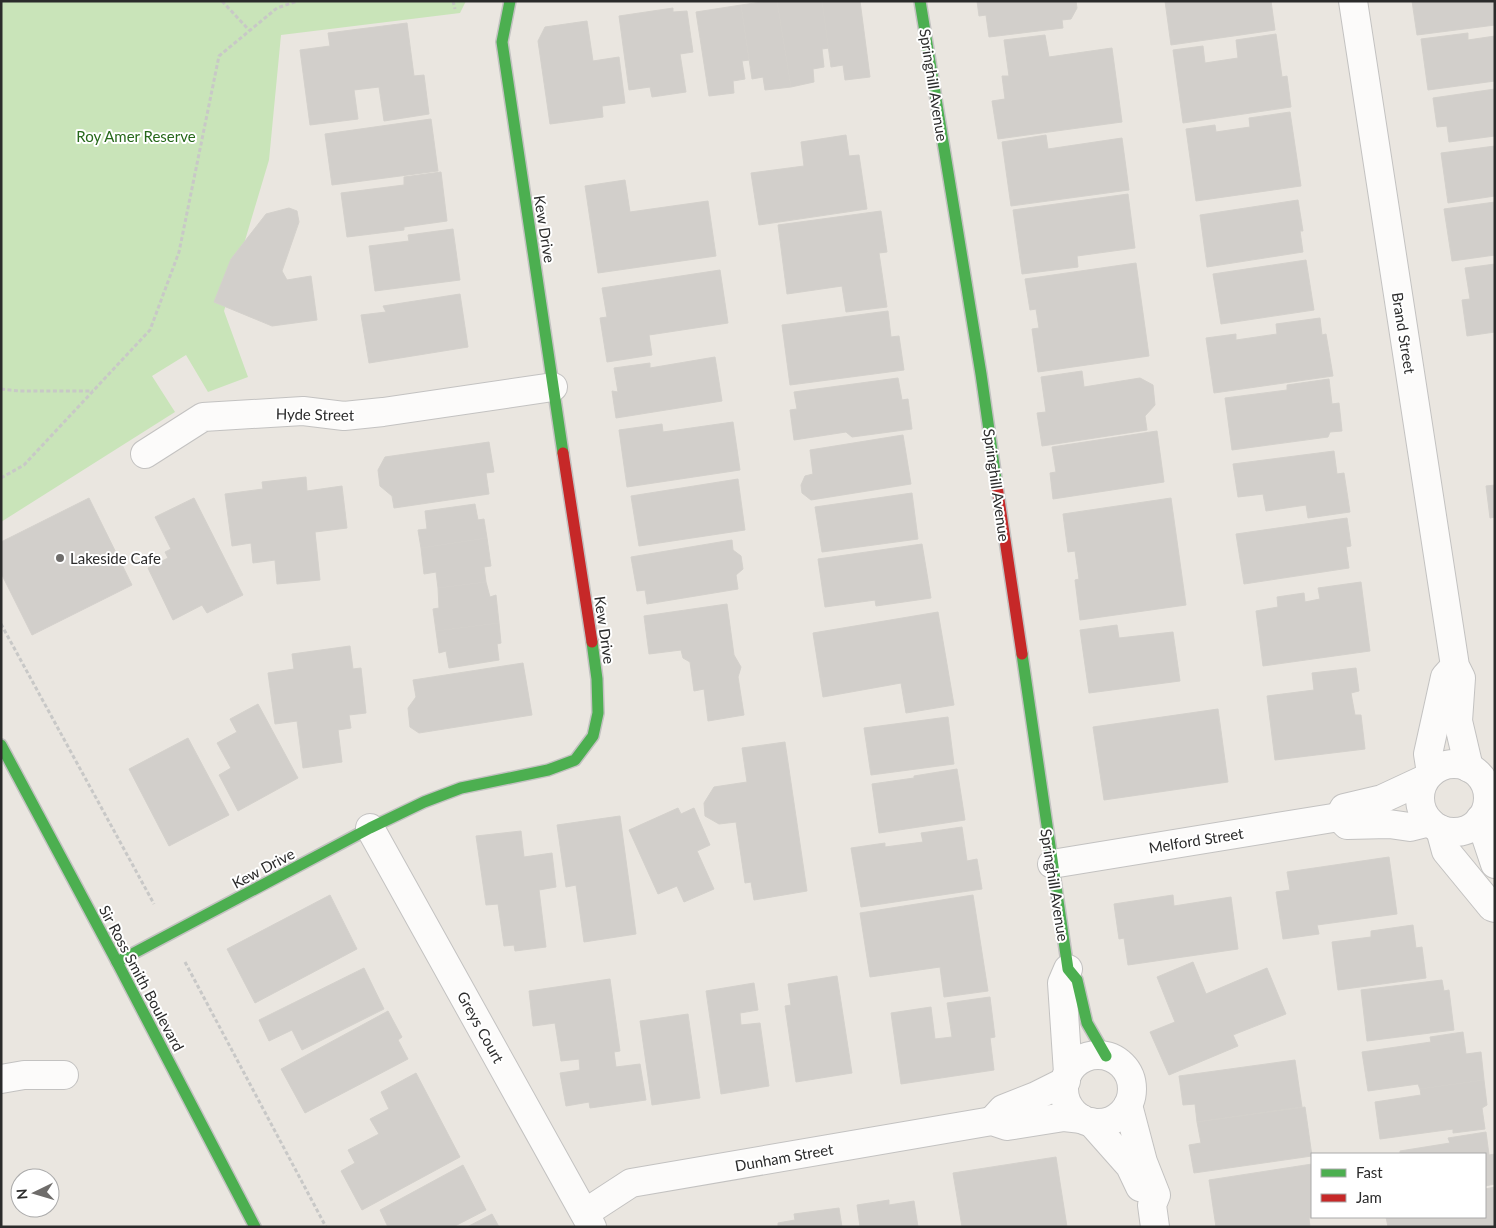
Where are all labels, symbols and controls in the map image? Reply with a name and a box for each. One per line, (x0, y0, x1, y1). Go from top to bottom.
street label: Springhill Avenue (916, 27, 952, 143)
park label: Roy Amer Reserve (76, 127, 196, 145)
street label: Kew Drive (531, 194, 559, 264)
street label: Brand Street (1389, 291, 1419, 376)
street label: Hyde Street (276, 404, 355, 424)
street label: Springhill Avenue (980, 427, 1014, 543)
place label: Lakeside Cafe (70, 549, 161, 567)
marker: Lakeside Cafe (54, 552, 66, 564)
street label: Kew Drive (591, 595, 619, 665)
street label: Melford Street (1147, 824, 1245, 856)
street label: Springhill Avenue (1037, 827, 1073, 943)
street label: Kew Drive (229, 844, 297, 892)
street label: Sir Ross Smith Boulevard (96, 902, 188, 1054)
street label: Greys Court (454, 988, 508, 1067)
street label: Dunham Street (733, 1139, 835, 1175)
legend (1311, 1153, 1486, 1218)
text: Fast (1356, 1163, 1383, 1181)
north arrow (10, 1168, 60, 1218)
text: N (13, 1188, 30, 1200)
text: Jam (1356, 1188, 1382, 1206)

